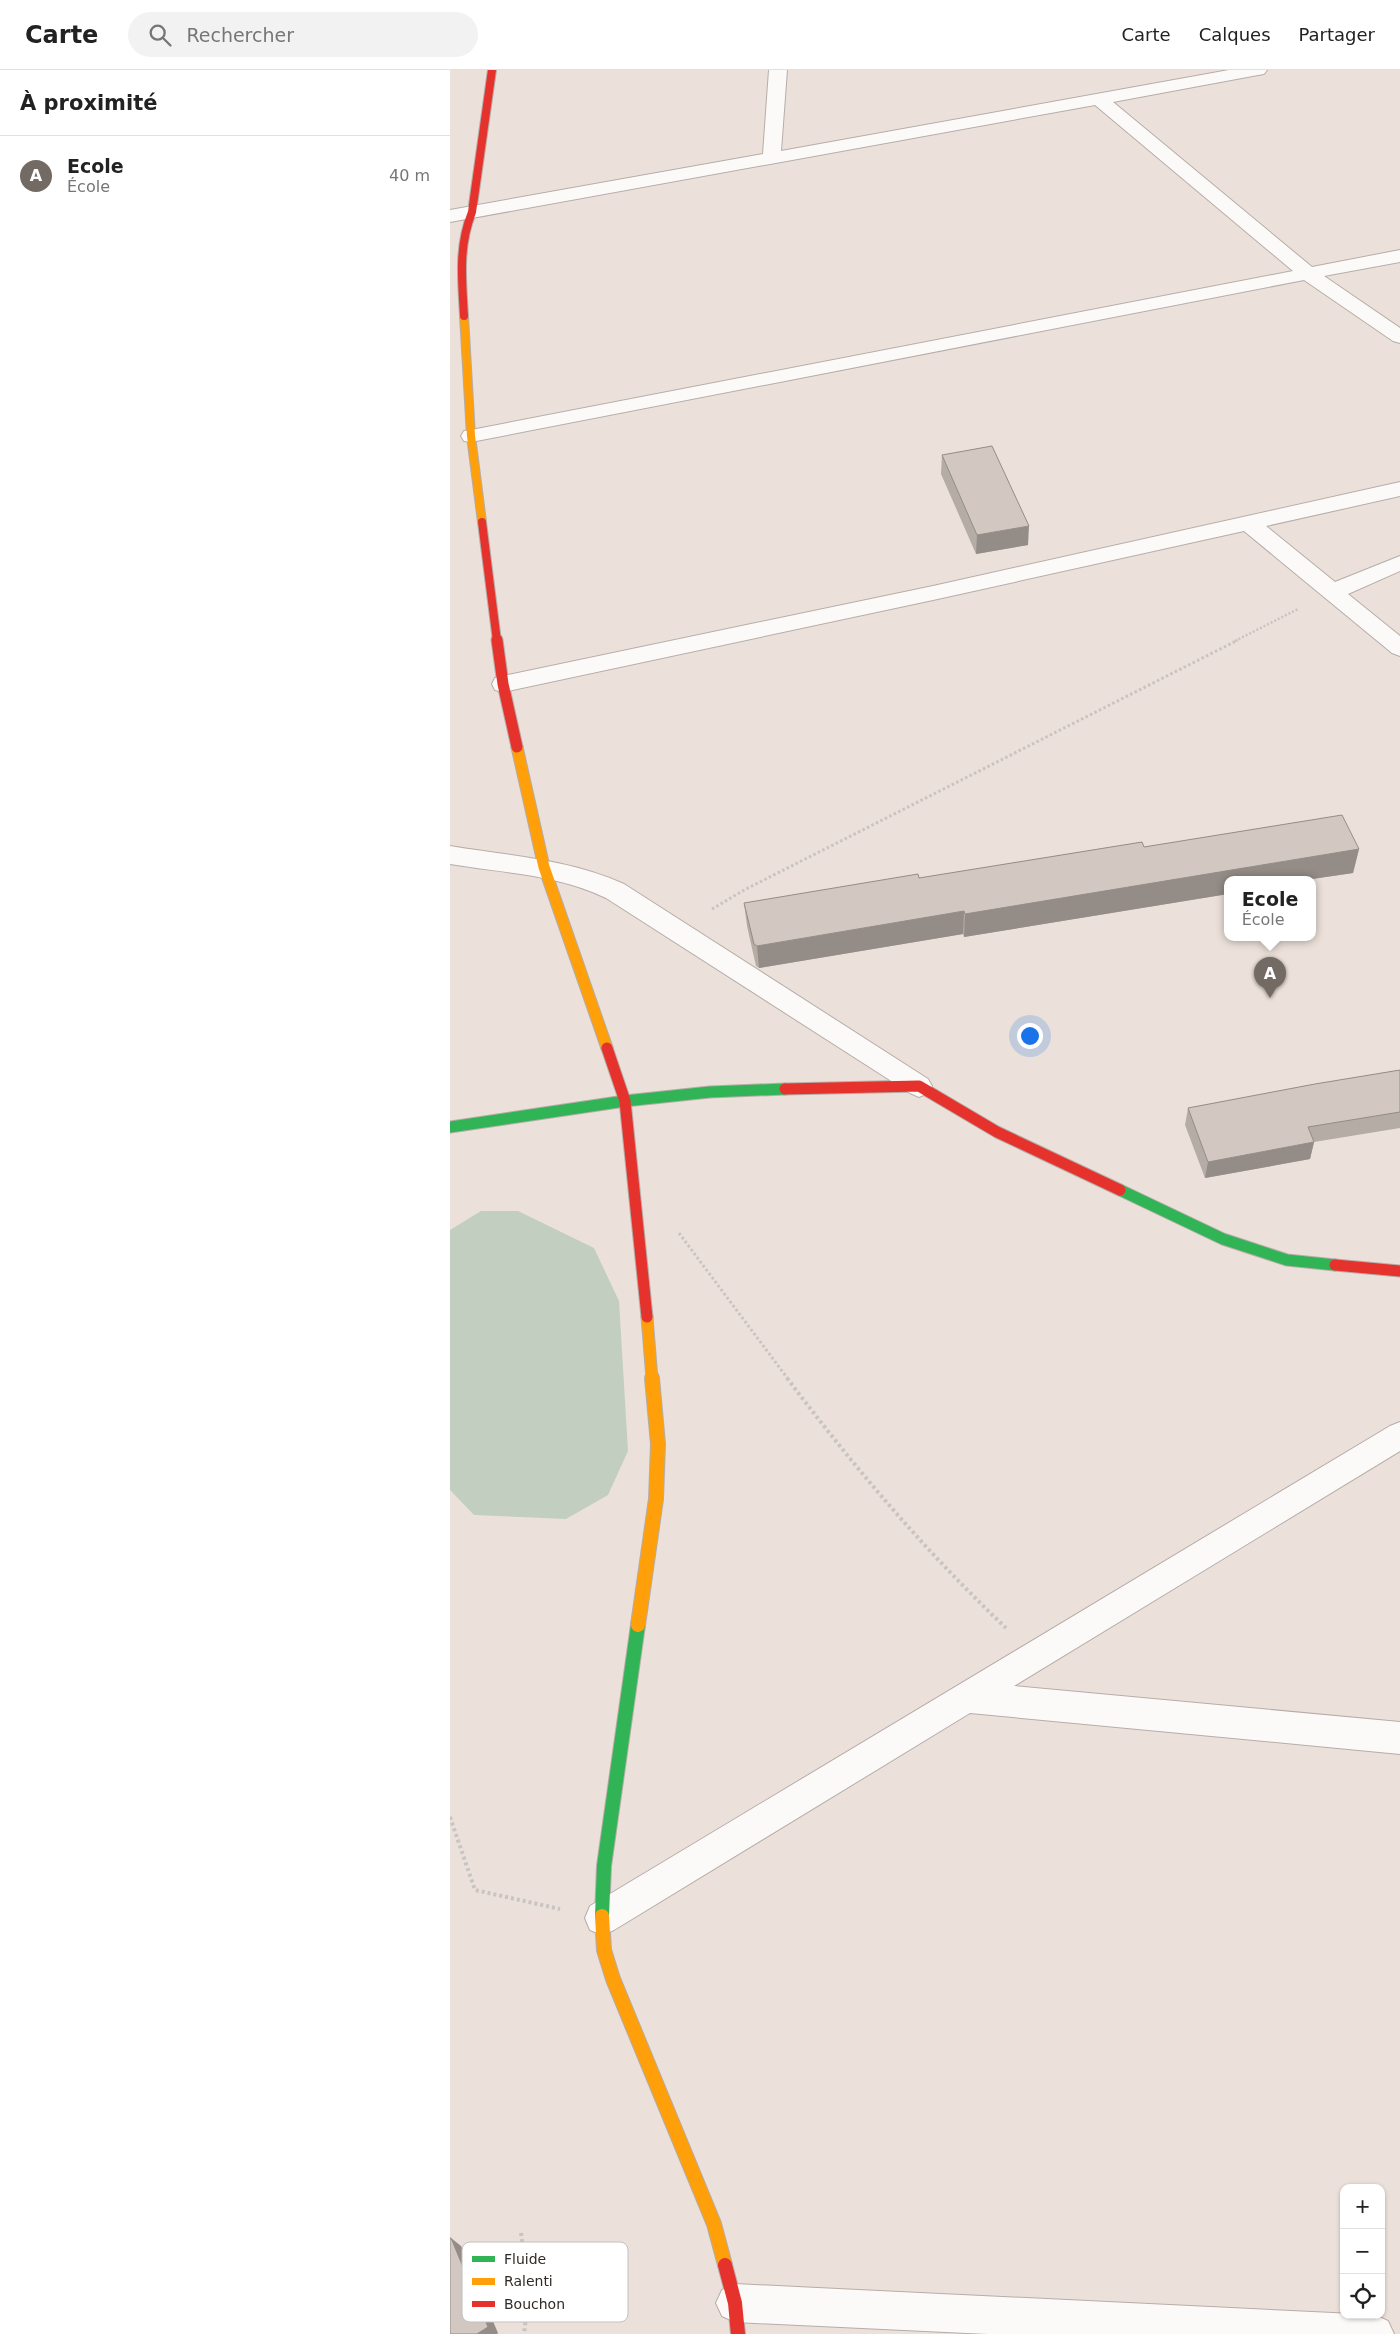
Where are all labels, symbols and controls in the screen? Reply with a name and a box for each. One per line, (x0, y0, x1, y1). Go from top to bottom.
search box (128, 12, 478, 57)
text: Carte (25, 21, 98, 49)
icon: search (146, 21, 174, 49)
text: Rechercher (186, 24, 294, 46)
text: Carte (1122, 24, 1171, 45)
text: Calques (1199, 24, 1271, 45)
text: Partager (1299, 24, 1375, 45)
text: À proximité (20, 91, 157, 115)
text: Ecole (67, 155, 124, 177)
text: A (30, 166, 42, 185)
text: 40 m (389, 166, 430, 185)
text: École (67, 177, 110, 196)
popup (1224, 876, 1316, 941)
text: Ecole (1242, 888, 1298, 910)
text: École (1242, 910, 1285, 929)
pin: A (1254, 957, 1286, 998)
your location (1017, 1023, 1043, 1049)
map controls (1340, 2184, 1385, 2319)
button: + (1340, 2184, 1385, 2229)
button: − (1340, 2229, 1385, 2274)
legend (462, 2242, 628, 2322)
text: Fluide (504, 2251, 546, 2267)
text: Ralenti (504, 2273, 553, 2289)
button: locate (1340, 2274, 1385, 2319)
text: Bouchon (504, 2296, 565, 2312)

